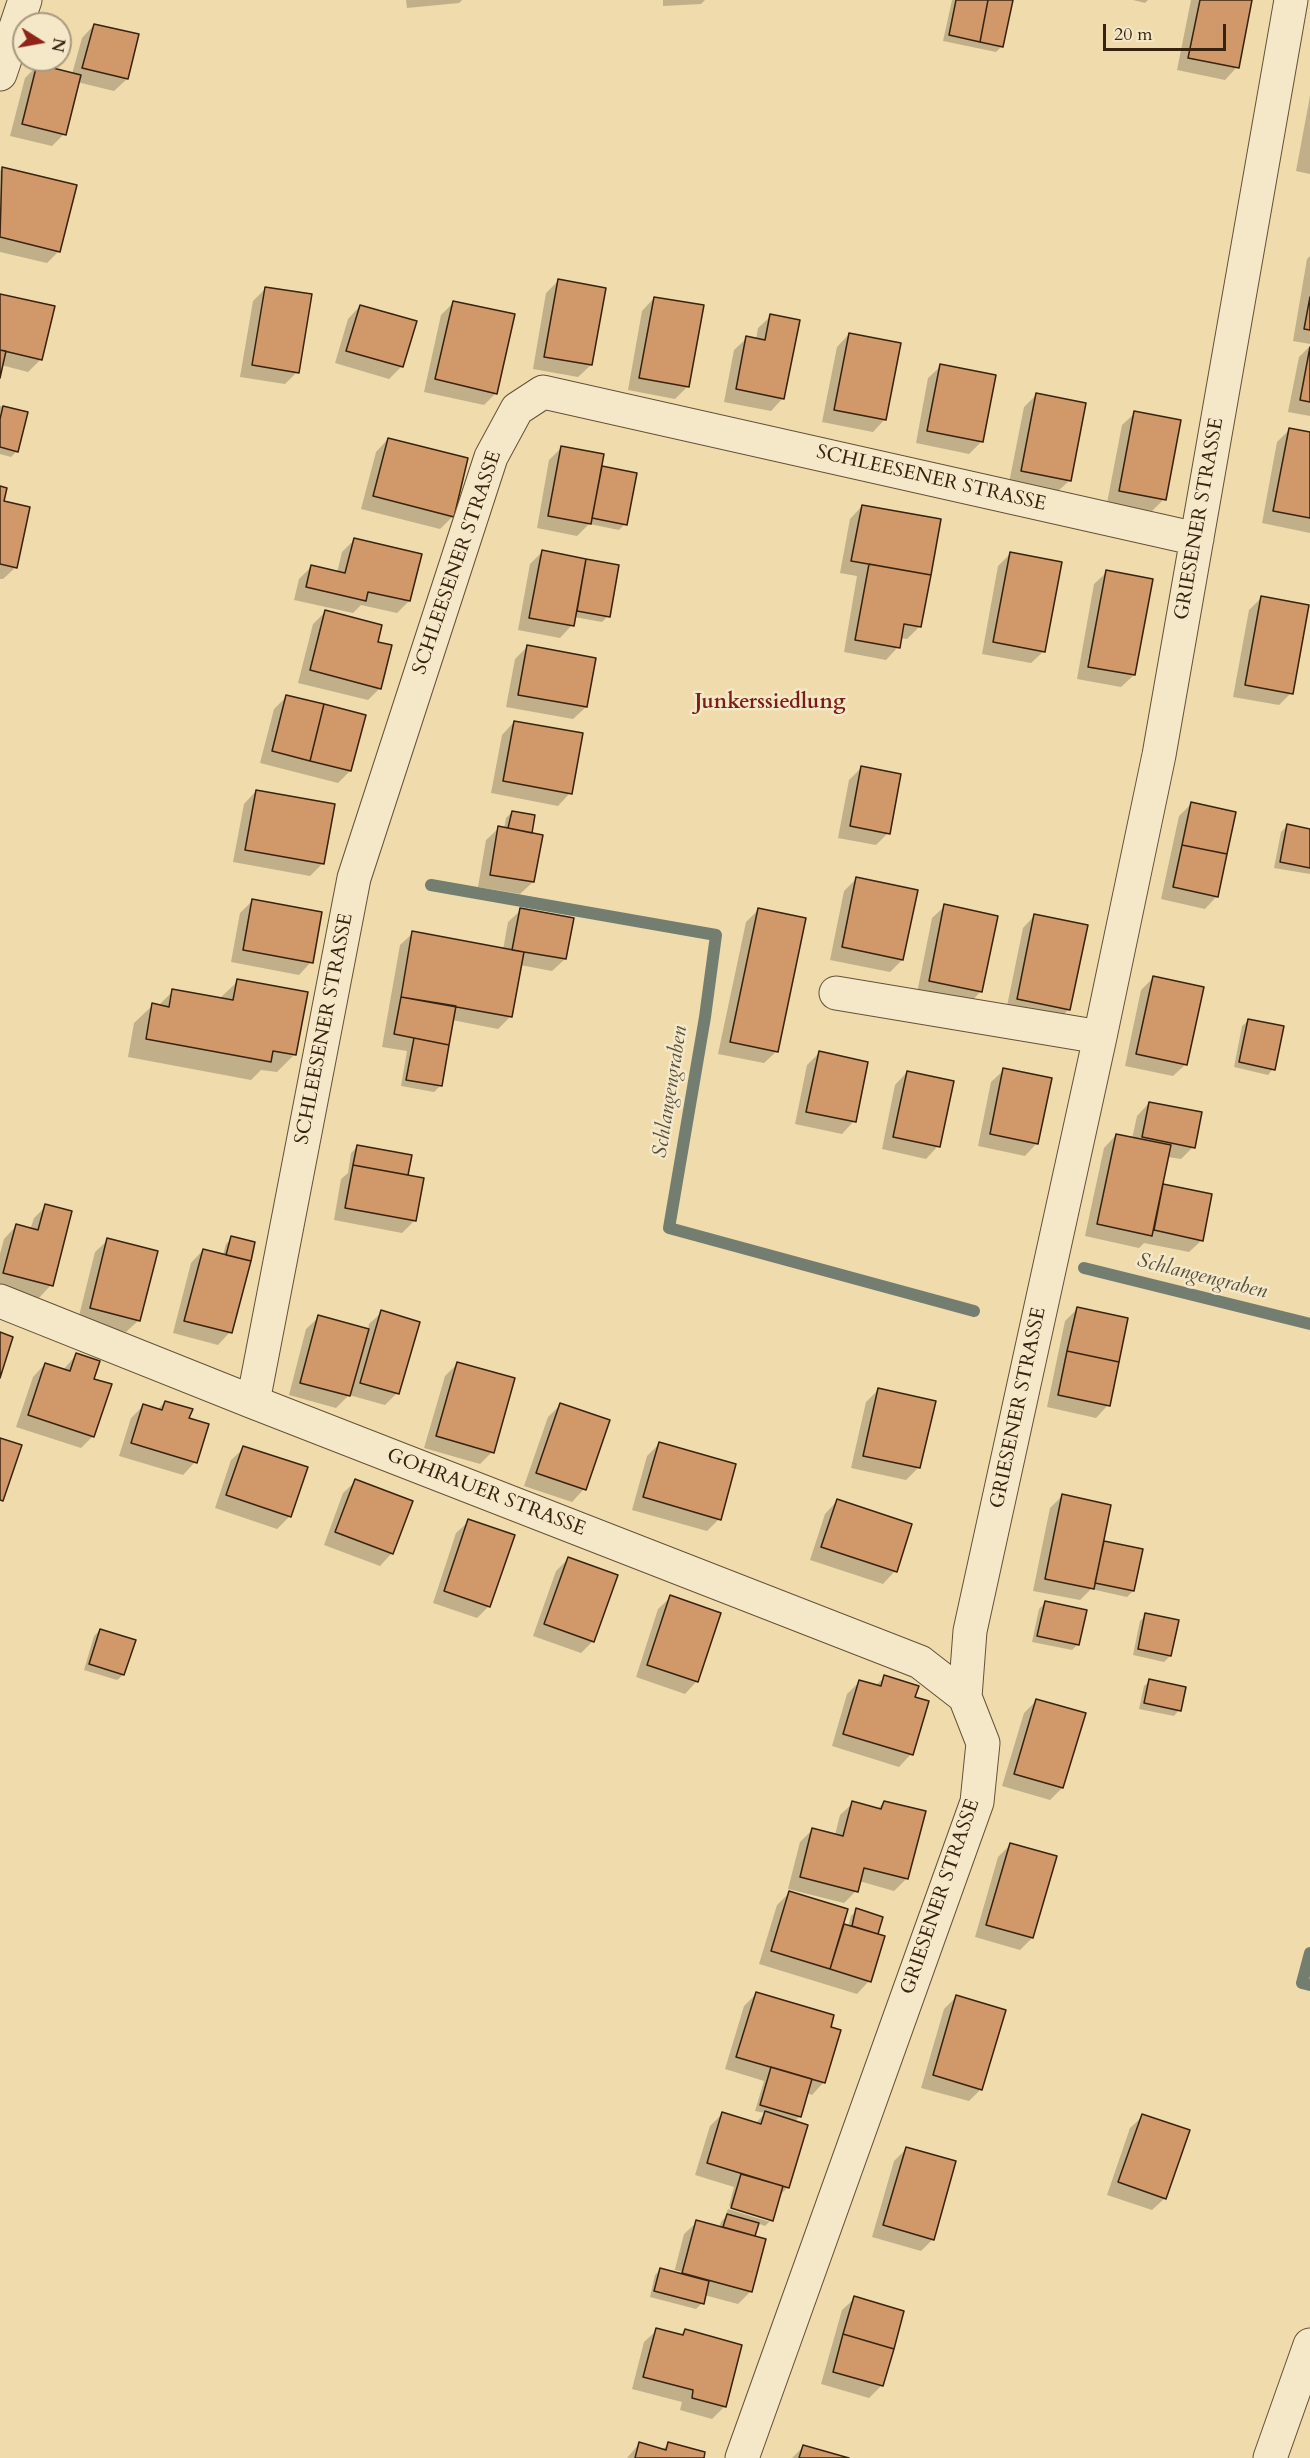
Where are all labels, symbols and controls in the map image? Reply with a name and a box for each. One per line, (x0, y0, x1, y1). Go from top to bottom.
north arrow (12, 12, 72, 72)
scale bar (1106, 12, 1229, 50)
text: 20 m (1114, 22, 1153, 47)
text: N (46, 36, 70, 54)
street label: GRIESENER STRASSE (1170, 416, 1230, 622)
street label: SCHLEESENER STRASSE (814, 441, 1048, 517)
street label: SCHLEESENER STRASSE (408, 448, 508, 678)
district label: Junkerssiedlung (695, 690, 845, 716)
street label: SCHLEESENER STRASSE (291, 911, 359, 1147)
water label: Schlangengraben (648, 1024, 694, 1160)
water label: Schlangengraben (1134, 1249, 1270, 1305)
street label: GRIESENER STRASSE (986, 1305, 1052, 1511)
street label: GOHRAUER STRASSE (383, 1444, 589, 1542)
street label: GRIESENER STRASSE (896, 1796, 986, 1998)

